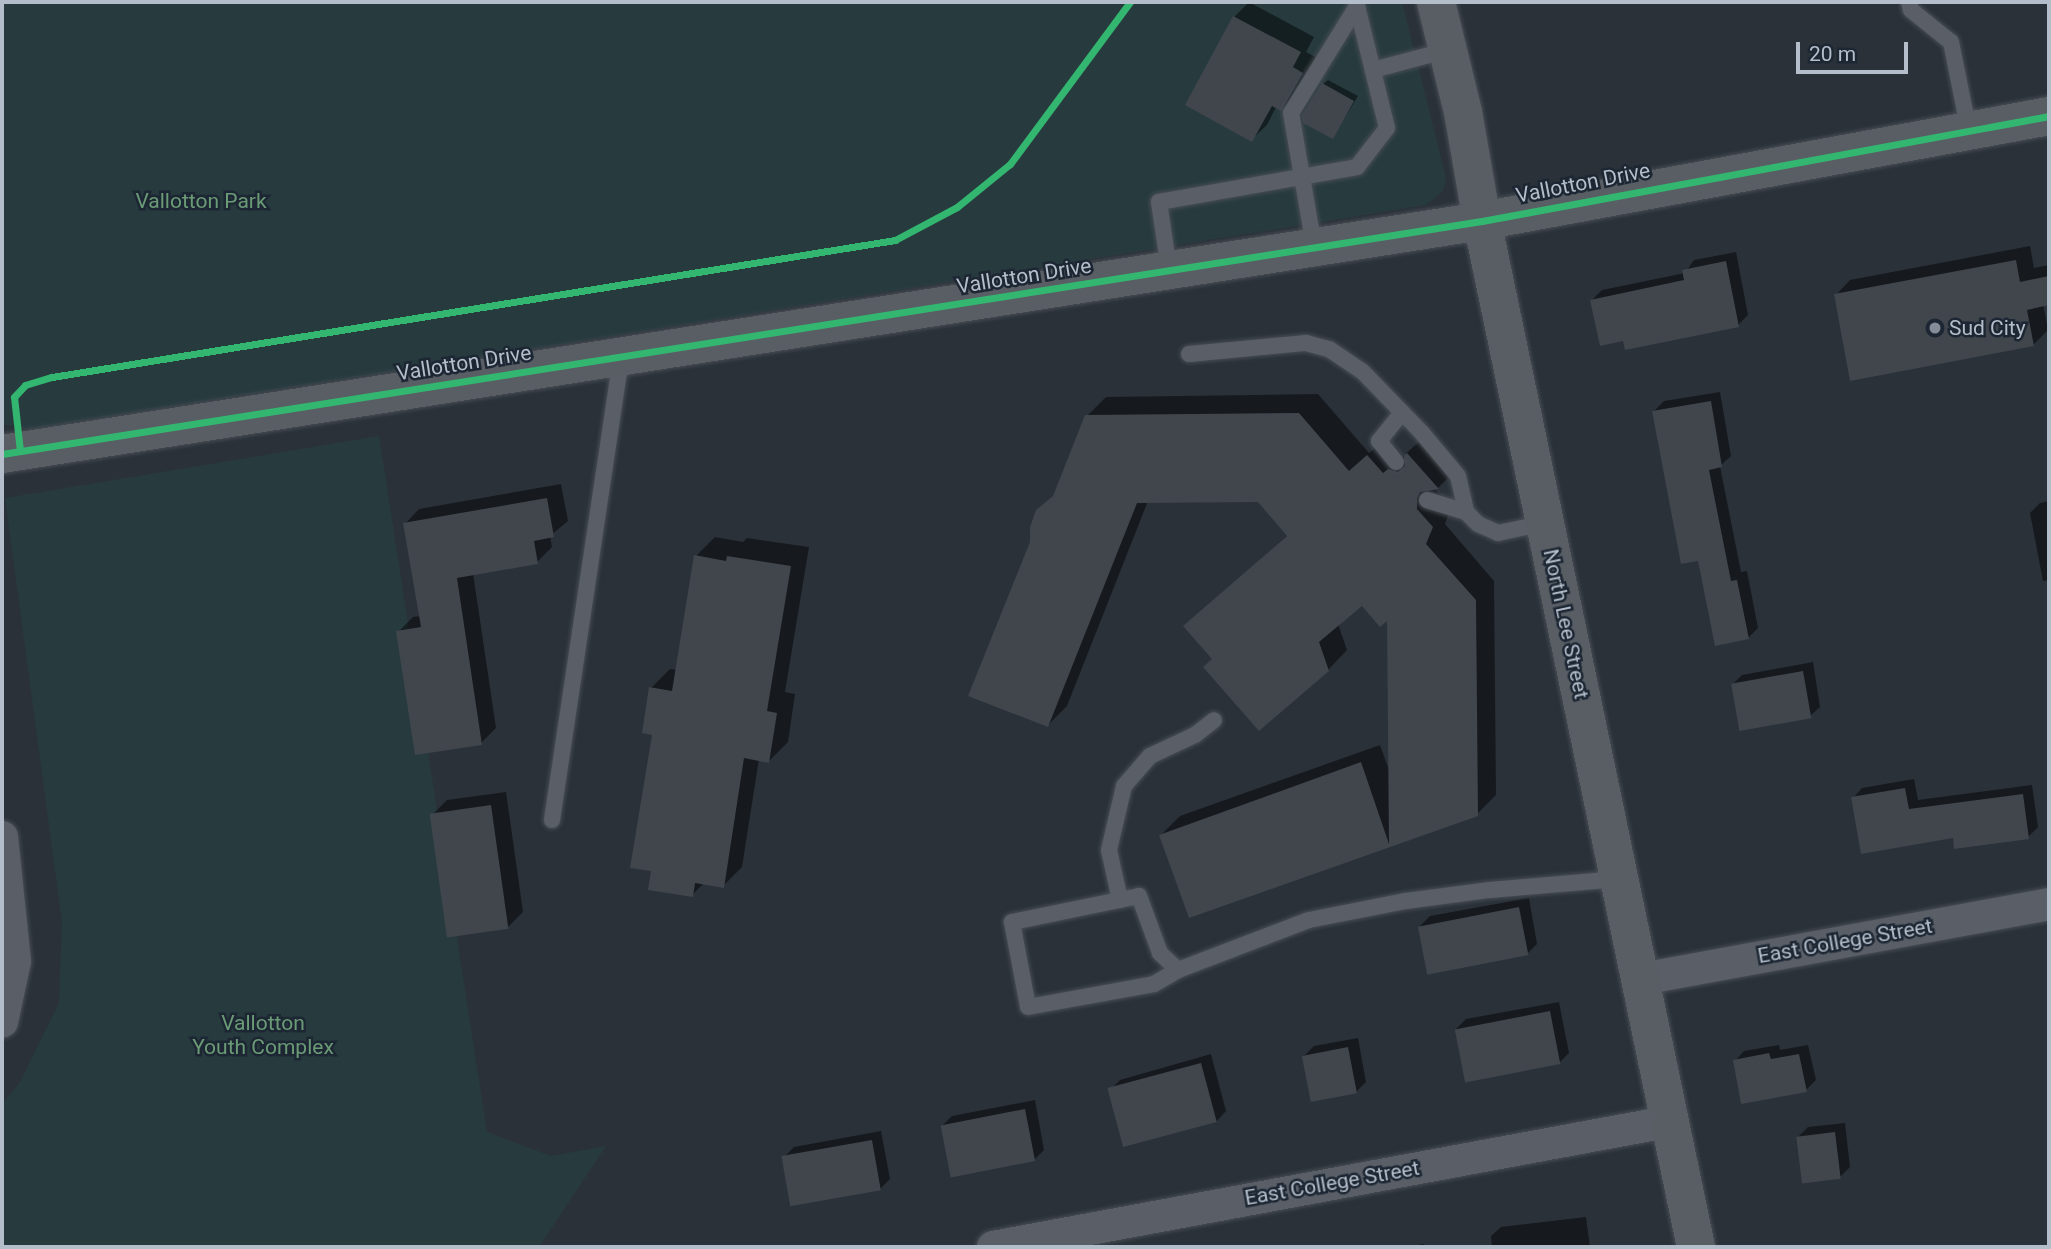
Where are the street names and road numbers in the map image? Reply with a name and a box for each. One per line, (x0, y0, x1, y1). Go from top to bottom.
street label: Vallotton Drive (1514, 158, 1652, 208)
street label: Vallotton Drive (955, 253, 1093, 299)
street label: Vallotton Drive (395, 340, 533, 386)
street label: North Lee Street (1538, 547, 1594, 701)
street label: East College Street (1756, 913, 1934, 969)
street label: East College Street (1243, 1155, 1421, 1211)

